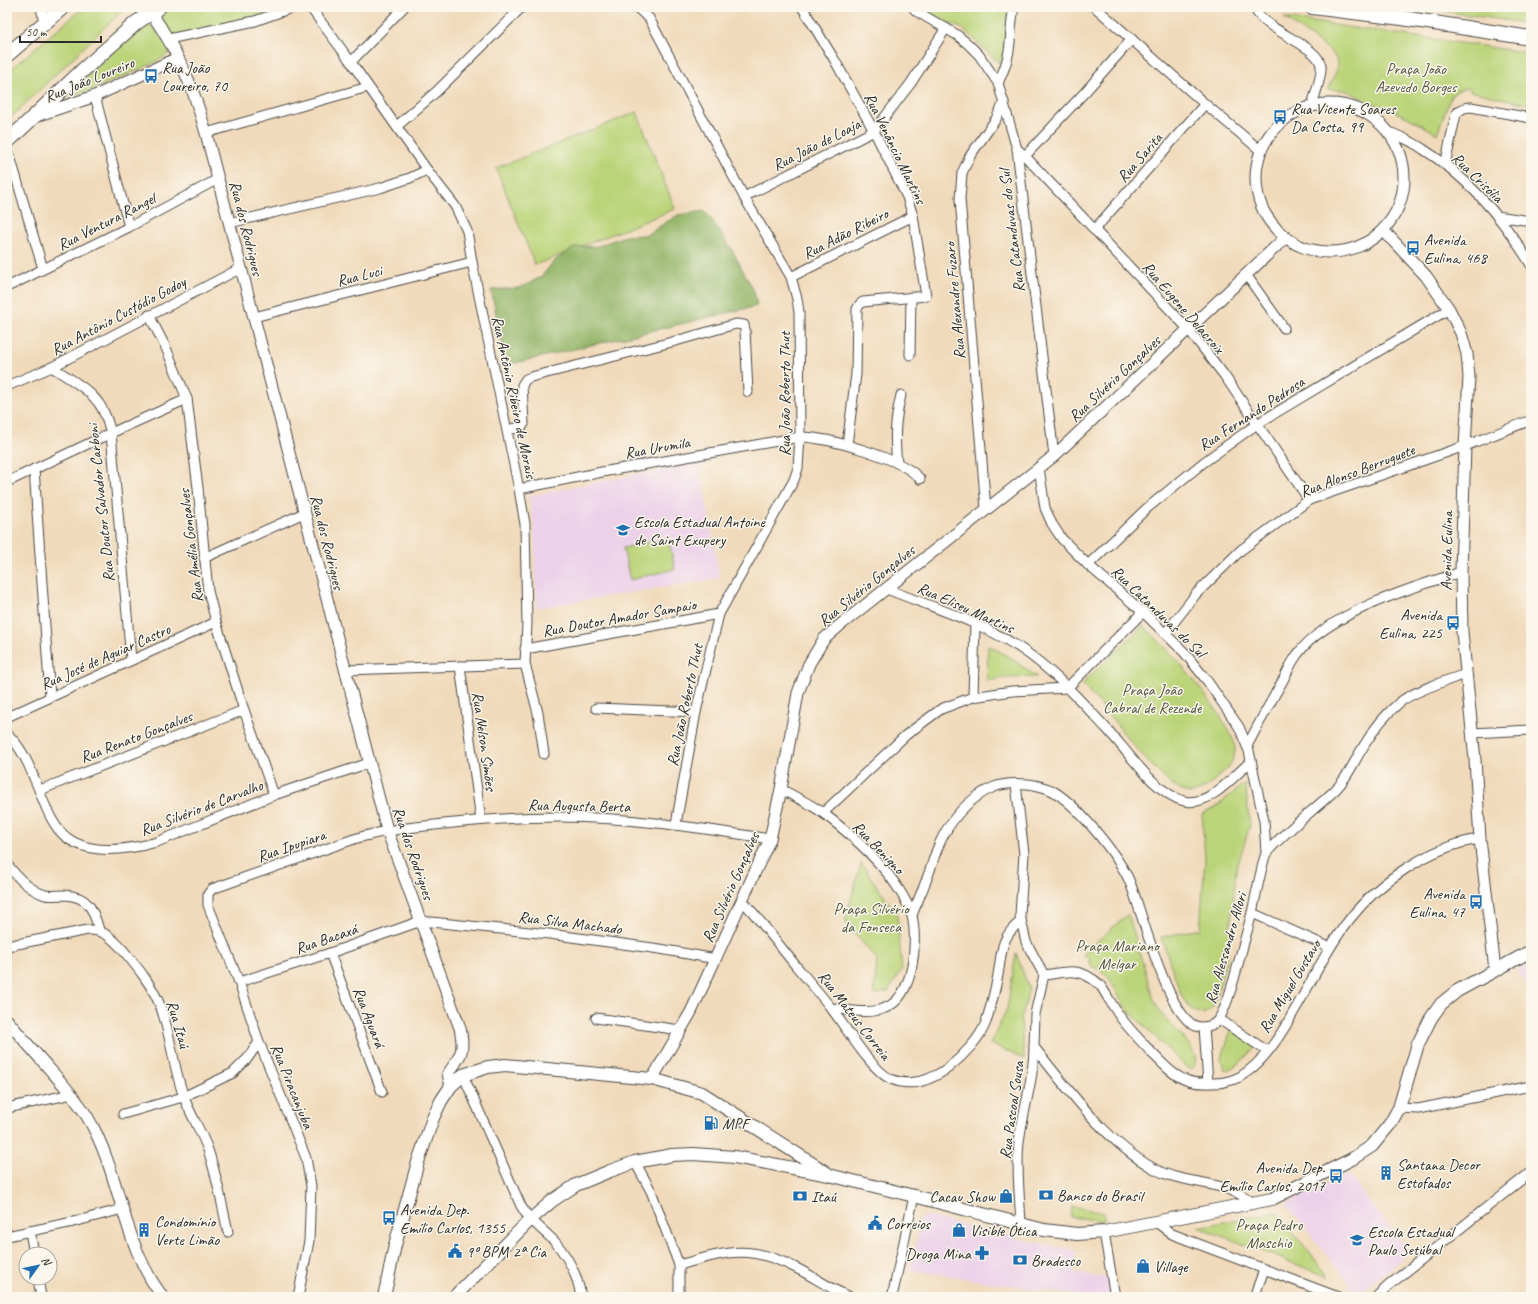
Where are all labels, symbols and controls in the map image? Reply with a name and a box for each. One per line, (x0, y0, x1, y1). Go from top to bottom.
scale bar (20, 18, 101, 44)
text: 50 m (26, 24, 48, 40)
street label: Rua João Loureiro (42, 52, 138, 107)
place label: Rua João Loureiro, 70 (162, 58, 229, 96)
park label: Praça João Azevedo Borges (1376, 59, 1458, 97)
bus stop icon: Rua João Loureiro, 70 (143, 68, 159, 84)
street label: Rua Venâncio Martins (860, 90, 931, 209)
place label: Rua Vicente Soares Da Costa, 99 (1291, 99, 1397, 137)
bus stop icon: Rua Vicente Soares Da Costa, 99 (1272, 109, 1288, 125)
street label: Rua João de Loaja (769, 113, 865, 176)
street label: Rua Sarita (1113, 128, 1168, 187)
street label: Rua Crisólia (1447, 148, 1508, 208)
street label: Rua Catanduvas do Sul (994, 165, 1029, 293)
street label: Rua dos Rodrigues (225, 179, 268, 279)
street label: Rua Ventura Rangel (54, 187, 162, 255)
street label: Rua Adão Ribeiro (799, 203, 894, 264)
place label: Avenida Eulina, 468 (1424, 230, 1488, 268)
street label: Rua Alexandre Fuzaro (940, 239, 970, 360)
bus stop icon: Avenida Eulina, 468 (1405, 240, 1421, 256)
street label: Rua Eugene Delacroix (1138, 257, 1230, 359)
street label: Rua Luci (335, 260, 386, 291)
street label: Rua Antônio Custódio Godoy (48, 271, 191, 360)
street label: Rua Antônio Ribeiro de Morais (487, 314, 541, 482)
street label: Rua João Roberto Thut (775, 330, 795, 456)
street label: Rua Silvério Gonçalves (1064, 330, 1166, 426)
street label: Rua Fernando Pedrosa (1195, 371, 1310, 455)
street label: Rua Doutor Salvador Carboni (83, 421, 119, 583)
street label: Rua Urumila (623, 432, 693, 464)
street label: Rua Alonso Berruguete (1297, 439, 1419, 502)
street label: Rua Amélia Gonçalves (174, 486, 208, 604)
street label: Rua dos Rodrigues (306, 493, 349, 593)
street label: Avenida Eulina (1436, 510, 1458, 591)
place label: Escola Estadual Antoine de Saint Exupery (634, 512, 767, 550)
school or university icon: Escola Estadual Antoine de Saint Exupery (615, 522, 631, 538)
street label: Rua Silvério Gonçalves (814, 540, 920, 631)
street label: Rua Catanduvas do Sul (1107, 562, 1212, 664)
street label: Rua Eliseu Martins (914, 578, 1018, 639)
street label: Rua Doutor Amador Sampaio (541, 594, 700, 641)
place label: Avenida Eulina, 225 (1379, 605, 1443, 643)
bus stop icon: Avenida Eulina, 225 (1445, 615, 1461, 631)
street label: Rua José de Aguiar Castro (37, 619, 175, 695)
street label: Rua João Roberto Thut (662, 641, 708, 768)
park label: Praça João Cabral de Rezende (1103, 680, 1203, 718)
street label: Rua Nelson Simões (467, 690, 501, 793)
street label: Rua Renato Gonçalves (77, 706, 197, 767)
street label: Rua Silvério de Carvalho (137, 775, 267, 840)
street label: Rua Augusta Berta (528, 795, 631, 817)
street label: Rua dos Rodrigues (388, 804, 439, 904)
street label: Rua Benigno (848, 817, 910, 880)
street label: Rua Ipupiara (255, 825, 329, 867)
street label: Rua Silvério Gonçalves (698, 828, 765, 946)
place label: Avenida Eulina, 47 (1410, 884, 1466, 922)
street label: Rua Alessandro Allori (1201, 888, 1252, 1006)
bus stop icon: Avenida Eulina, 47 (1468, 894, 1484, 910)
park label: Praça Silvério da Fonseca (833, 899, 911, 937)
street label: Rua Silva Machado (517, 907, 624, 939)
street label: Rua Bacaxá (293, 918, 362, 959)
street label: Rua Miguel Gustavo (1254, 935, 1327, 1036)
park label: Praça Mariano Melgar (1075, 936, 1161, 974)
street label: Rua Mateus Correia (813, 967, 896, 1065)
street label: Rua Aguará (348, 984, 391, 1053)
street label: Rua Itaú (162, 998, 195, 1052)
street label: Rua Piracanjuba (266, 1041, 319, 1133)
street label: Rua Pascoal Sousa (995, 1058, 1029, 1160)
place label: MPF (722, 1114, 751, 1134)
fuel station icon: MPF (703, 1115, 719, 1131)
place label: Santana Decor Estofados (1397, 1155, 1481, 1193)
place label: Avenida Dep. Emílio Carlos, 2017 (1220, 1158, 1326, 1196)
building icon: Santana Decor Estofados (1378, 1165, 1394, 1181)
bus stop icon: Avenida Dep. Emílio Carlos, 2017 (1328, 1168, 1344, 1184)
place label: Banco do Brasil (1057, 1186, 1146, 1206)
place label: Itaú (811, 1187, 838, 1207)
place label: Cacau Show (930, 1187, 997, 1207)
bank icon: Banco do Brasil (1038, 1187, 1054, 1203)
bank icon: Itaú (792, 1188, 808, 1204)
shop icon: Cacau Show (998, 1188, 1014, 1204)
place label: Avenida Dep. Emílio Carlos, 1355 (400, 1200, 506, 1238)
bus stop icon: Avenida Dep. Emílio Carlos, 1355 (381, 1210, 397, 1226)
place label: Condomínio Verte Limão (155, 1212, 220, 1250)
place label: Correios (886, 1214, 932, 1234)
public building icon: Correios (867, 1215, 883, 1231)
park label: Praça Pedro Maschio (1236, 1215, 1304, 1253)
place label: Visible Ótica (970, 1221, 1038, 1241)
building icon: Condomínio Verte Limão (136, 1222, 152, 1238)
shop icon: Visible Ótica (951, 1222, 967, 1238)
place label: Escola Estadual Paulo Setúbal (1368, 1222, 1457, 1260)
school or university icon: Escola Estadual Paulo Setúbal (1349, 1232, 1365, 1248)
place label: 9º BPM 2ª Cia (466, 1242, 548, 1262)
public building icon: 9º BPM 2ª Cia (447, 1243, 463, 1259)
place label: Droga Mina (906, 1244, 972, 1264)
pharmacy icon: Droga Mina (974, 1245, 990, 1261)
north arrow (18, 1246, 58, 1286)
place label: Bradesco (1031, 1251, 1082, 1271)
bank icon: Bradesco (1012, 1252, 1028, 1268)
text: N (39, 1254, 55, 1269)
place label: Village (1154, 1257, 1189, 1277)
shop icon: Village (1135, 1258, 1151, 1274)

